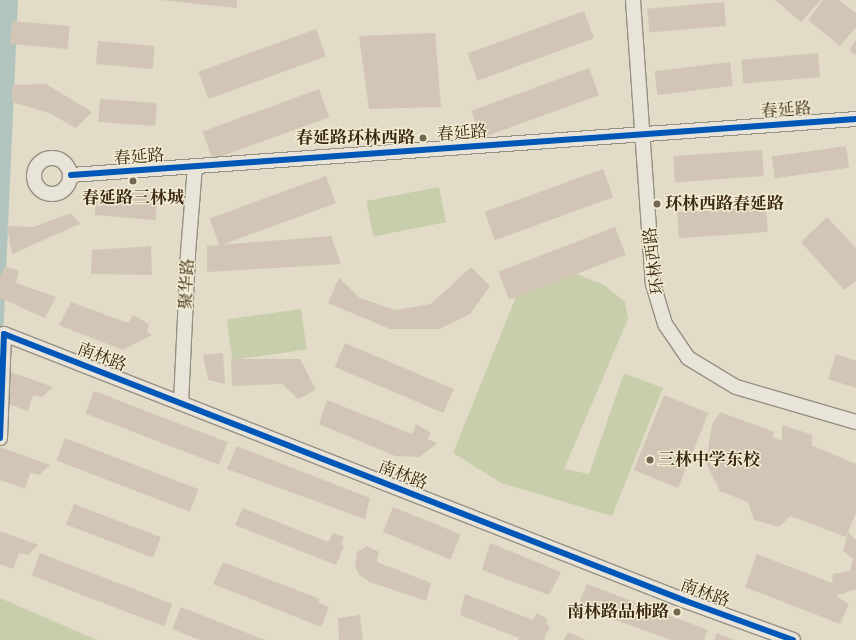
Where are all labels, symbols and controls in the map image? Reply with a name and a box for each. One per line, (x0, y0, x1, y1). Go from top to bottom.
street label: 春延路 (760, 98, 812, 122)
street label: 春延路 (436, 121, 488, 145)
place label: 春延路环林西路 (296, 128, 415, 148)
marker: 春延路环林西路 (418, 133, 428, 143)
street label: 春延路 (113, 145, 165, 169)
marker: 春延路三林城 (128, 176, 138, 186)
place label: 春延路三林城 (82, 188, 184, 208)
place label: 环林西路春延路 (665, 194, 784, 214)
marker: 环林西路春延路 (652, 199, 662, 209)
street label: 环林西路 (640, 226, 668, 296)
street label: 聚华路 (175, 258, 199, 310)
street label: 南林路 (75, 338, 129, 376)
place label: 三林中学东校 (658, 450, 760, 470)
marker: 三林中学东校 (645, 455, 655, 465)
street label: 南林路 (376, 456, 430, 494)
street label: 南林路 (678, 575, 732, 611)
place label: 南林路品柿路 (567, 602, 669, 622)
marker: 南林路品柿路 (672, 607, 682, 617)

